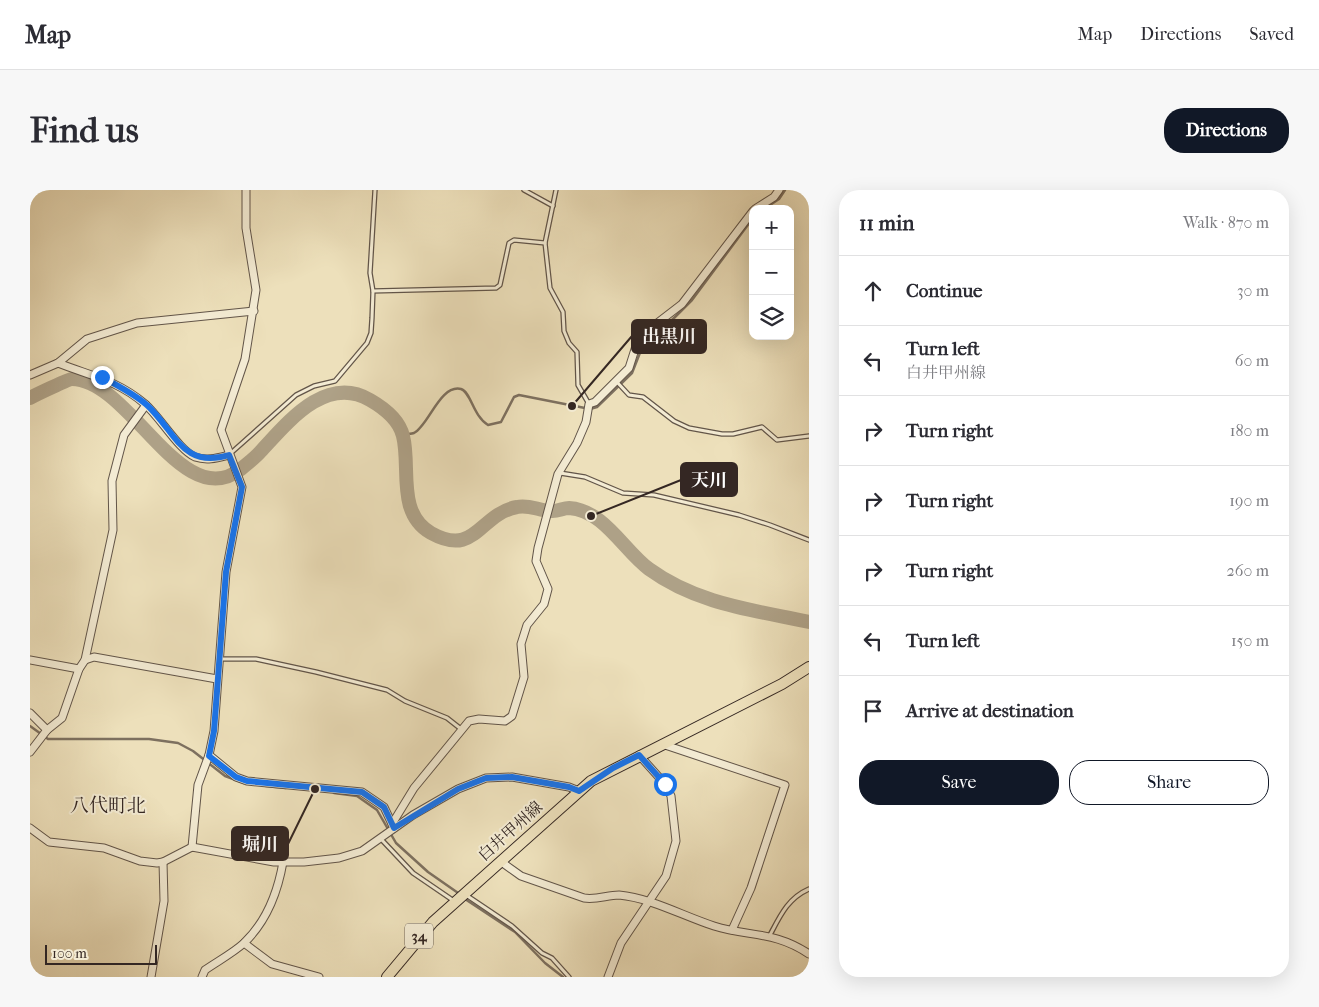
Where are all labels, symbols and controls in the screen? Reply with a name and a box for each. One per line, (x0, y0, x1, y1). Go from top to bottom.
text: Map (25, 21, 71, 49)
text: Map (1078, 24, 1112, 45)
text: Directions (1140, 24, 1221, 45)
text: Saved (1249, 24, 1294, 45)
button: Directions (1164, 108, 1289, 153)
text: Find us (30, 110, 139, 151)
map controls (749, 205, 794, 340)
button: + (749, 205, 794, 250)
text: 11 min (859, 211, 914, 235)
text: Walk · 870 m (1183, 213, 1269, 232)
button: − (749, 250, 794, 295)
icon: ahead (859, 277, 887, 305)
text: Continue (906, 280, 982, 302)
text: 30 m (1237, 281, 1269, 300)
button: layers (749, 295, 794, 340)
callout: 出黒川 (632, 320, 706, 353)
text: 出黒川 (642, 326, 696, 347)
text: Turn left (906, 338, 980, 360)
icon: left (859, 347, 887, 375)
text: 60 m (1235, 351, 1269, 370)
text: 白井甲州線 (906, 363, 986, 382)
route end (91, 366, 114, 389)
icon: right (859, 417, 887, 445)
text: Turn right (906, 420, 993, 442)
text: 180 m (1230, 421, 1269, 440)
callout: 天川 (681, 463, 737, 496)
text: 天川 (691, 470, 727, 491)
icon: right (859, 487, 887, 515)
text: Turn right (906, 490, 993, 512)
text: 190 m (1229, 491, 1269, 510)
icon: right (859, 557, 887, 585)
text: Turn right (906, 560, 993, 582)
text: 260 m (1227, 561, 1269, 580)
icon: left (859, 627, 887, 655)
text: Turn left (906, 630, 980, 652)
text: 150 m (1231, 631, 1269, 650)
icon: arrive (859, 697, 887, 725)
text: Arrive at destination (906, 700, 1074, 722)
button: Save (859, 760, 1059, 805)
button: Share (1069, 760, 1269, 805)
route start (654, 773, 677, 796)
district label: 八代町北 (70, 795, 146, 817)
street label: 白井甲州線 (474, 797, 546, 865)
callout: 堀川 (232, 827, 288, 860)
text: 堀川 (242, 834, 278, 855)
road number: 34 (405, 924, 433, 948)
scale bar (45, 942, 158, 965)
text: 100 m (52, 945, 87, 962)

